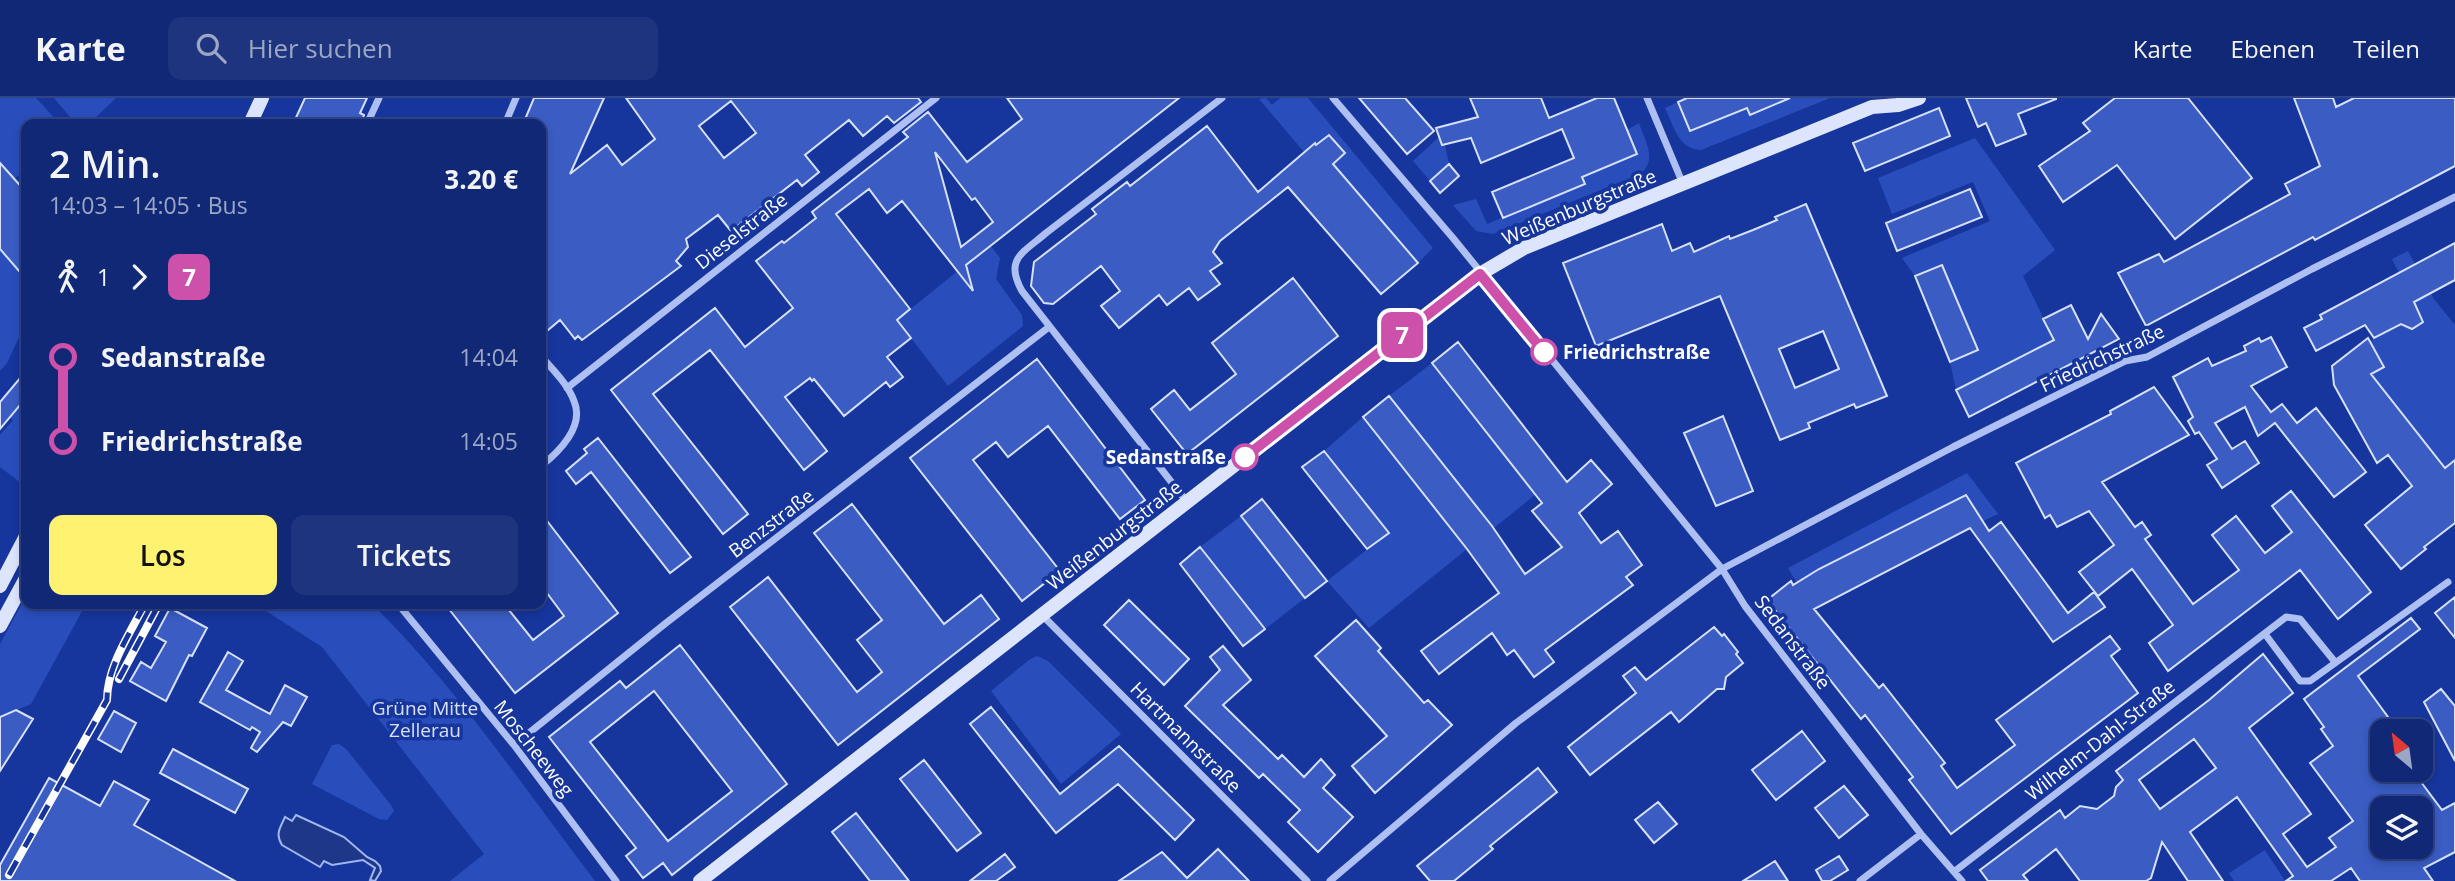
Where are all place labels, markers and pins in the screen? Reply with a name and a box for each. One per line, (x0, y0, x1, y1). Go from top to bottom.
marker: Friedrichstraße (1531, 339, 1557, 365)
place label: Friedrichstraße (1563, 339, 1710, 365)
place label: Sedanstraße (1106, 444, 1226, 470)
marker: Sedanstraße (1232, 444, 1258, 470)

